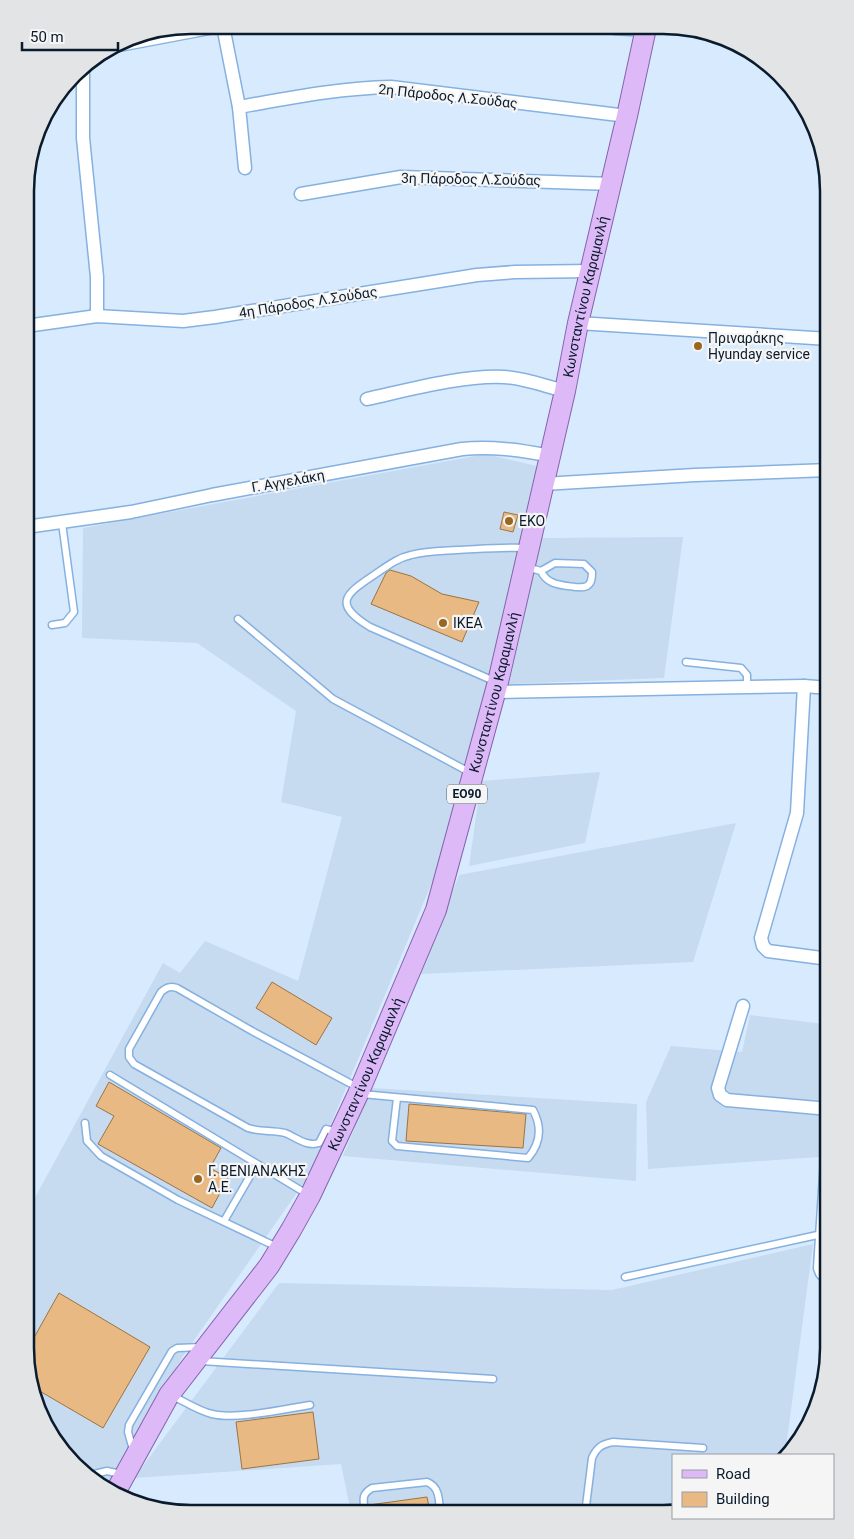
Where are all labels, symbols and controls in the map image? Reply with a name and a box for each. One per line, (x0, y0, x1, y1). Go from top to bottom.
scale bar (22, 20, 119, 52)
text: 50 m (30, 28, 64, 46)
street label: 2η Πάροδος Λ.Σούδας (378, 81, 518, 111)
street label: 3η Πάροδος Λ.Σούδας (401, 170, 541, 188)
street label: Κωνσταντίνου Καραμανλή (560, 214, 611, 379)
street label: 4η Πάροδος Λ.Σούδας (238, 283, 378, 321)
place label: Πριναράκης Hyunday service (708, 330, 810, 362)
marker: Πριναράκης Hyunday service (692, 340, 704, 352)
street label: Γ. Αγγελάκη (250, 467, 326, 495)
place label: EKO (519, 513, 545, 529)
marker: EKO (503, 515, 515, 527)
street label: Κωνσταντίνου Καραμανλή (466, 610, 522, 774)
place label: IKEA (453, 615, 483, 631)
marker: IKEA (437, 617, 449, 629)
road number: ΕΟ90 (447, 784, 487, 804)
street label: Κωνσταντίνου Καραμανλή (325, 995, 406, 1153)
place label: Γ. ΒΕΝΙΑΝΑΚΗΣ A.E. (208, 1163, 306, 1195)
marker: Γ. ΒΕΝΙΑΝΑΚΗΣ A.E. (192, 1173, 204, 1185)
legend (672, 1454, 834, 1519)
text: Road (716, 1465, 750, 1483)
text: Building (716, 1490, 770, 1508)

